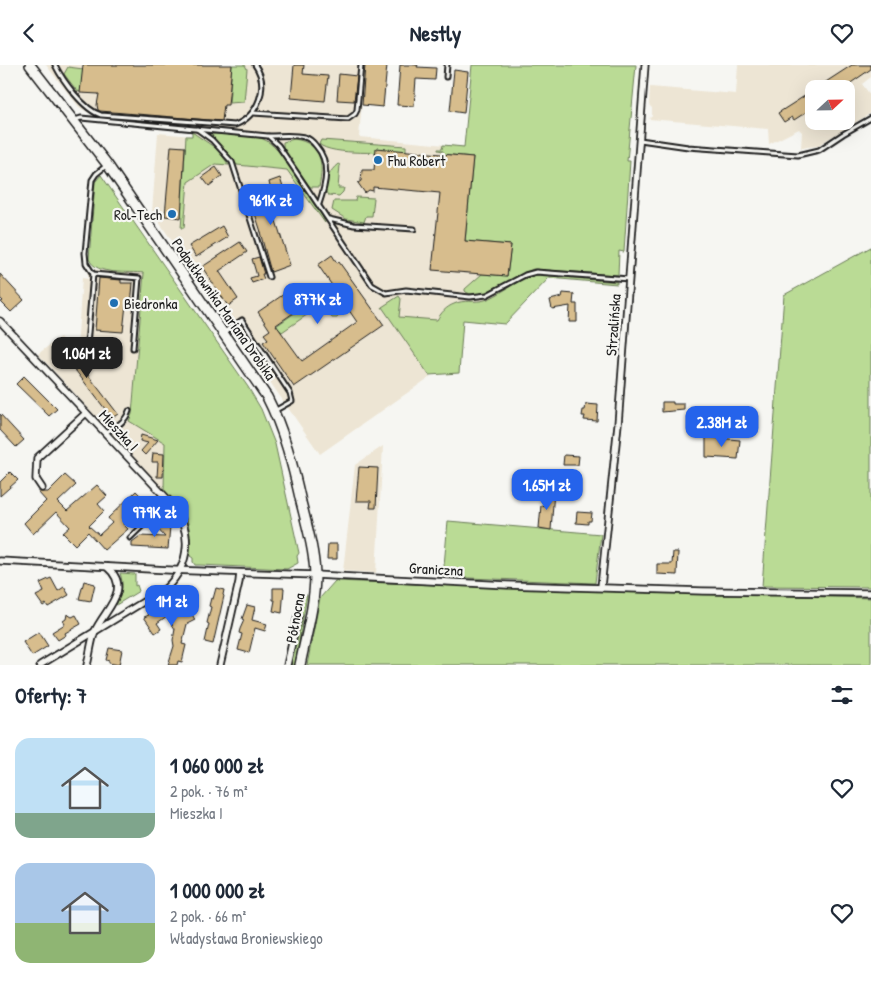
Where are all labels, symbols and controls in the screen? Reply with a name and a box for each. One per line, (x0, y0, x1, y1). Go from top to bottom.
text: Nestly (410, 18, 461, 48)
icon: back (15, 19, 43, 47)
icon: heart (828, 19, 856, 47)
north arrow (805, 80, 855, 130)
map controls (805, 80, 855, 130)
place label: Fhu Robert (387, 150, 446, 171)
marker: Fhu Robert (372, 154, 384, 166)
pin: 961K zł (225, 184, 317, 226)
text: 961K zł (249, 189, 293, 211)
place label: Rol-Tech (114, 204, 162, 225)
marker: Rol-Tech (166, 208, 178, 220)
street label: Podpułkownika Mariana Drobika (167, 234, 281, 384)
pin: 877K zł (272, 283, 364, 325)
text: 877K zł (294, 288, 342, 310)
place label: Biedronka (124, 293, 178, 314)
street label: Strzalińska (600, 293, 626, 357)
marker: Biedronka (108, 297, 120, 309)
pin: 1.06M zł (35, 337, 139, 379)
text: 1.06M zł (63, 342, 111, 364)
street label: Mieszka I (94, 405, 144, 455)
pin: 2.38M zł (670, 405, 774, 448)
text: 2.38M zł (696, 411, 748, 433)
pin: 1.65M zł (495, 469, 599, 511)
text: 1.65M zł (523, 474, 571, 496)
pin: 979K zł (109, 495, 201, 538)
text: 979K zł (133, 501, 177, 523)
street label: Graniczna (409, 557, 464, 581)
pin: 1M zł (137, 585, 207, 627)
text: 1M zł (156, 590, 188, 612)
street label: Północna (280, 591, 310, 645)
text: Oferty: 7 (15, 681, 87, 710)
icon: filters (828, 681, 856, 709)
text: 1 060 000 zł (170, 751, 265, 780)
icon: home (55, 758, 115, 818)
icon: heart (828, 774, 856, 802)
text: 2 pok. · 76 m² (170, 780, 248, 802)
text: Mieszka I (170, 802, 223, 824)
text: 1 000 000 zł (170, 876, 266, 905)
icon: home (55, 883, 115, 943)
icon: heart (828, 899, 856, 927)
text: 2 pok. · 66 m² (170, 905, 246, 927)
text: Władysława Broniewskiego (170, 927, 323, 949)

